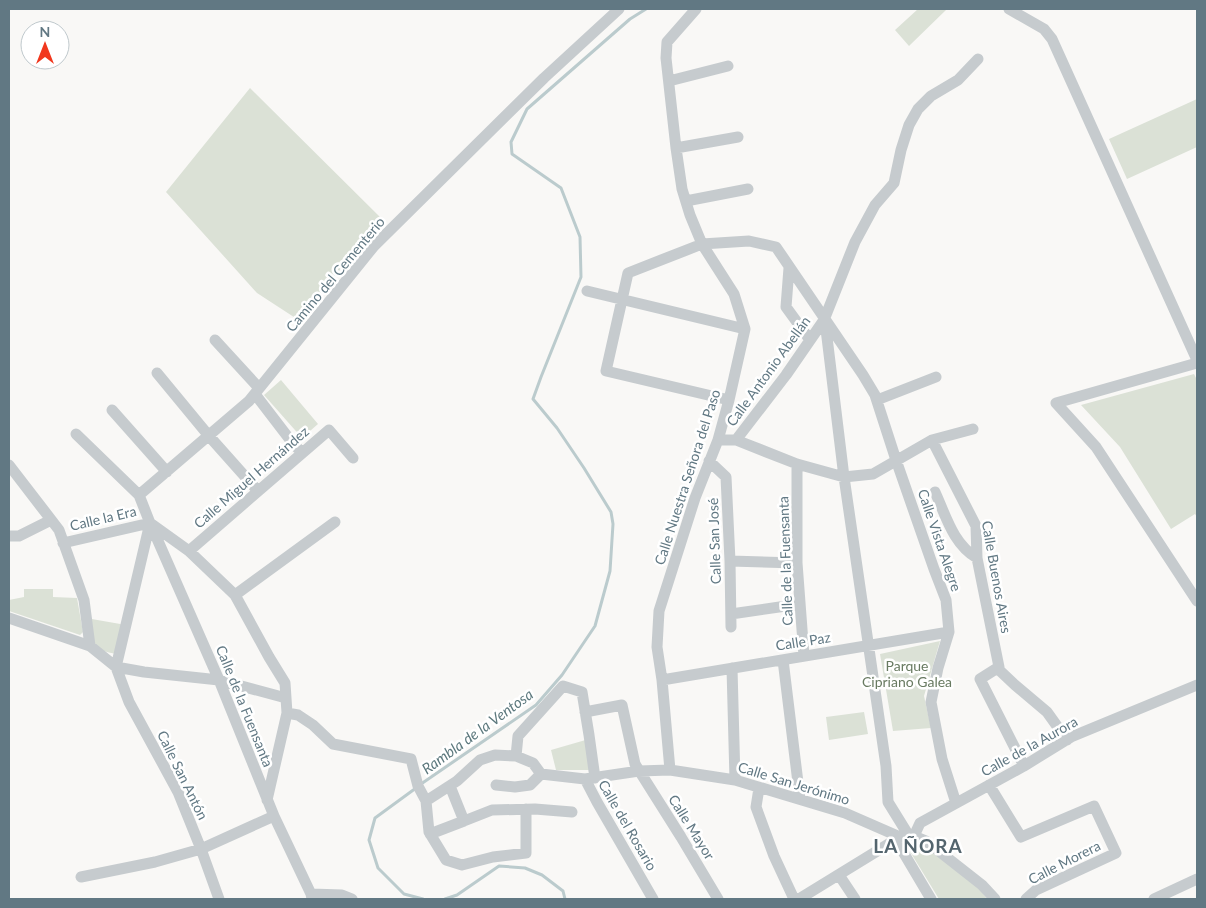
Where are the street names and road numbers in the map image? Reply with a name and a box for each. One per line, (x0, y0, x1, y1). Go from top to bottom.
street label: Camino del Cementerio (282, 213, 388, 335)
street label: Calle Antonio Abellán (722, 313, 814, 429)
street label: Calle Nuestra Señora del Paso (651, 387, 723, 567)
street label: Calle Miguel Hernández (190, 422, 312, 532)
street label: Calle Vista Alegre (915, 487, 965, 593)
street label: Calle de la Fuensanta (774, 496, 796, 626)
street label: Calle San José (704, 498, 724, 584)
street label: Calle la Era (68, 502, 138, 534)
street label: Calle Buenos Aires (979, 519, 1015, 635)
street label: Calle Paz (774, 628, 832, 654)
street label: Calle de la Fuensanta (213, 643, 277, 769)
street label: Calle de la Aurora (978, 712, 1080, 780)
street label: Calle San Antón (154, 728, 212, 822)
street label: Calle San Jerónimo (736, 758, 852, 808)
street label: Calle del Rosario (595, 777, 661, 873)
street label: Calle Mayor (665, 791, 719, 863)
street label: Calle Morera (1025, 837, 1103, 887)

